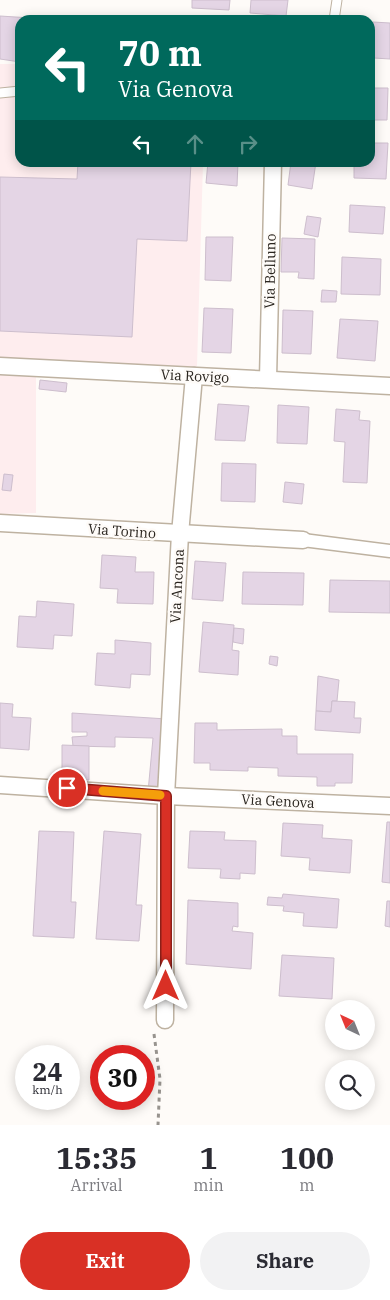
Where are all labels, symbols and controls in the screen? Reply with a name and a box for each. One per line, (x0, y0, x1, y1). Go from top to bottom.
text: 70 m (118, 30, 202, 76)
icon: left (35, 35, 100, 100)
text: Via Genova (118, 74, 234, 103)
icon: left (128, 130, 156, 158)
icon: ahead (181, 130, 209, 158)
icon: right (234, 130, 262, 158)
street label: Via Belluno (260, 233, 280, 309)
street label: Via Rovigo (160, 365, 230, 387)
street label: Via Torino (87, 520, 157, 542)
street label: Via Ancona (166, 548, 188, 624)
pin (46, 767, 88, 809)
icon: arrive (53, 774, 81, 802)
street label: Via Genova (241, 790, 316, 812)
position arrow (139, 959, 191, 1011)
north arrow (325, 1000, 375, 1050)
map controls (325, 1000, 375, 1110)
speed limit sign: 30 (90, 1045, 155, 1110)
text: 24 (32, 1055, 63, 1088)
button: search (325, 1060, 375, 1110)
text: km/h (32, 1082, 63, 1097)
text: 15:35 (56, 1138, 137, 1177)
text: 1 (200, 1138, 218, 1177)
text: 100 (280, 1138, 334, 1177)
text: Arrival (71, 1175, 123, 1195)
text: min (193, 1175, 224, 1195)
text: m (299, 1175, 315, 1195)
button: Exit (20, 1232, 190, 1290)
button: Share (200, 1232, 370, 1290)

